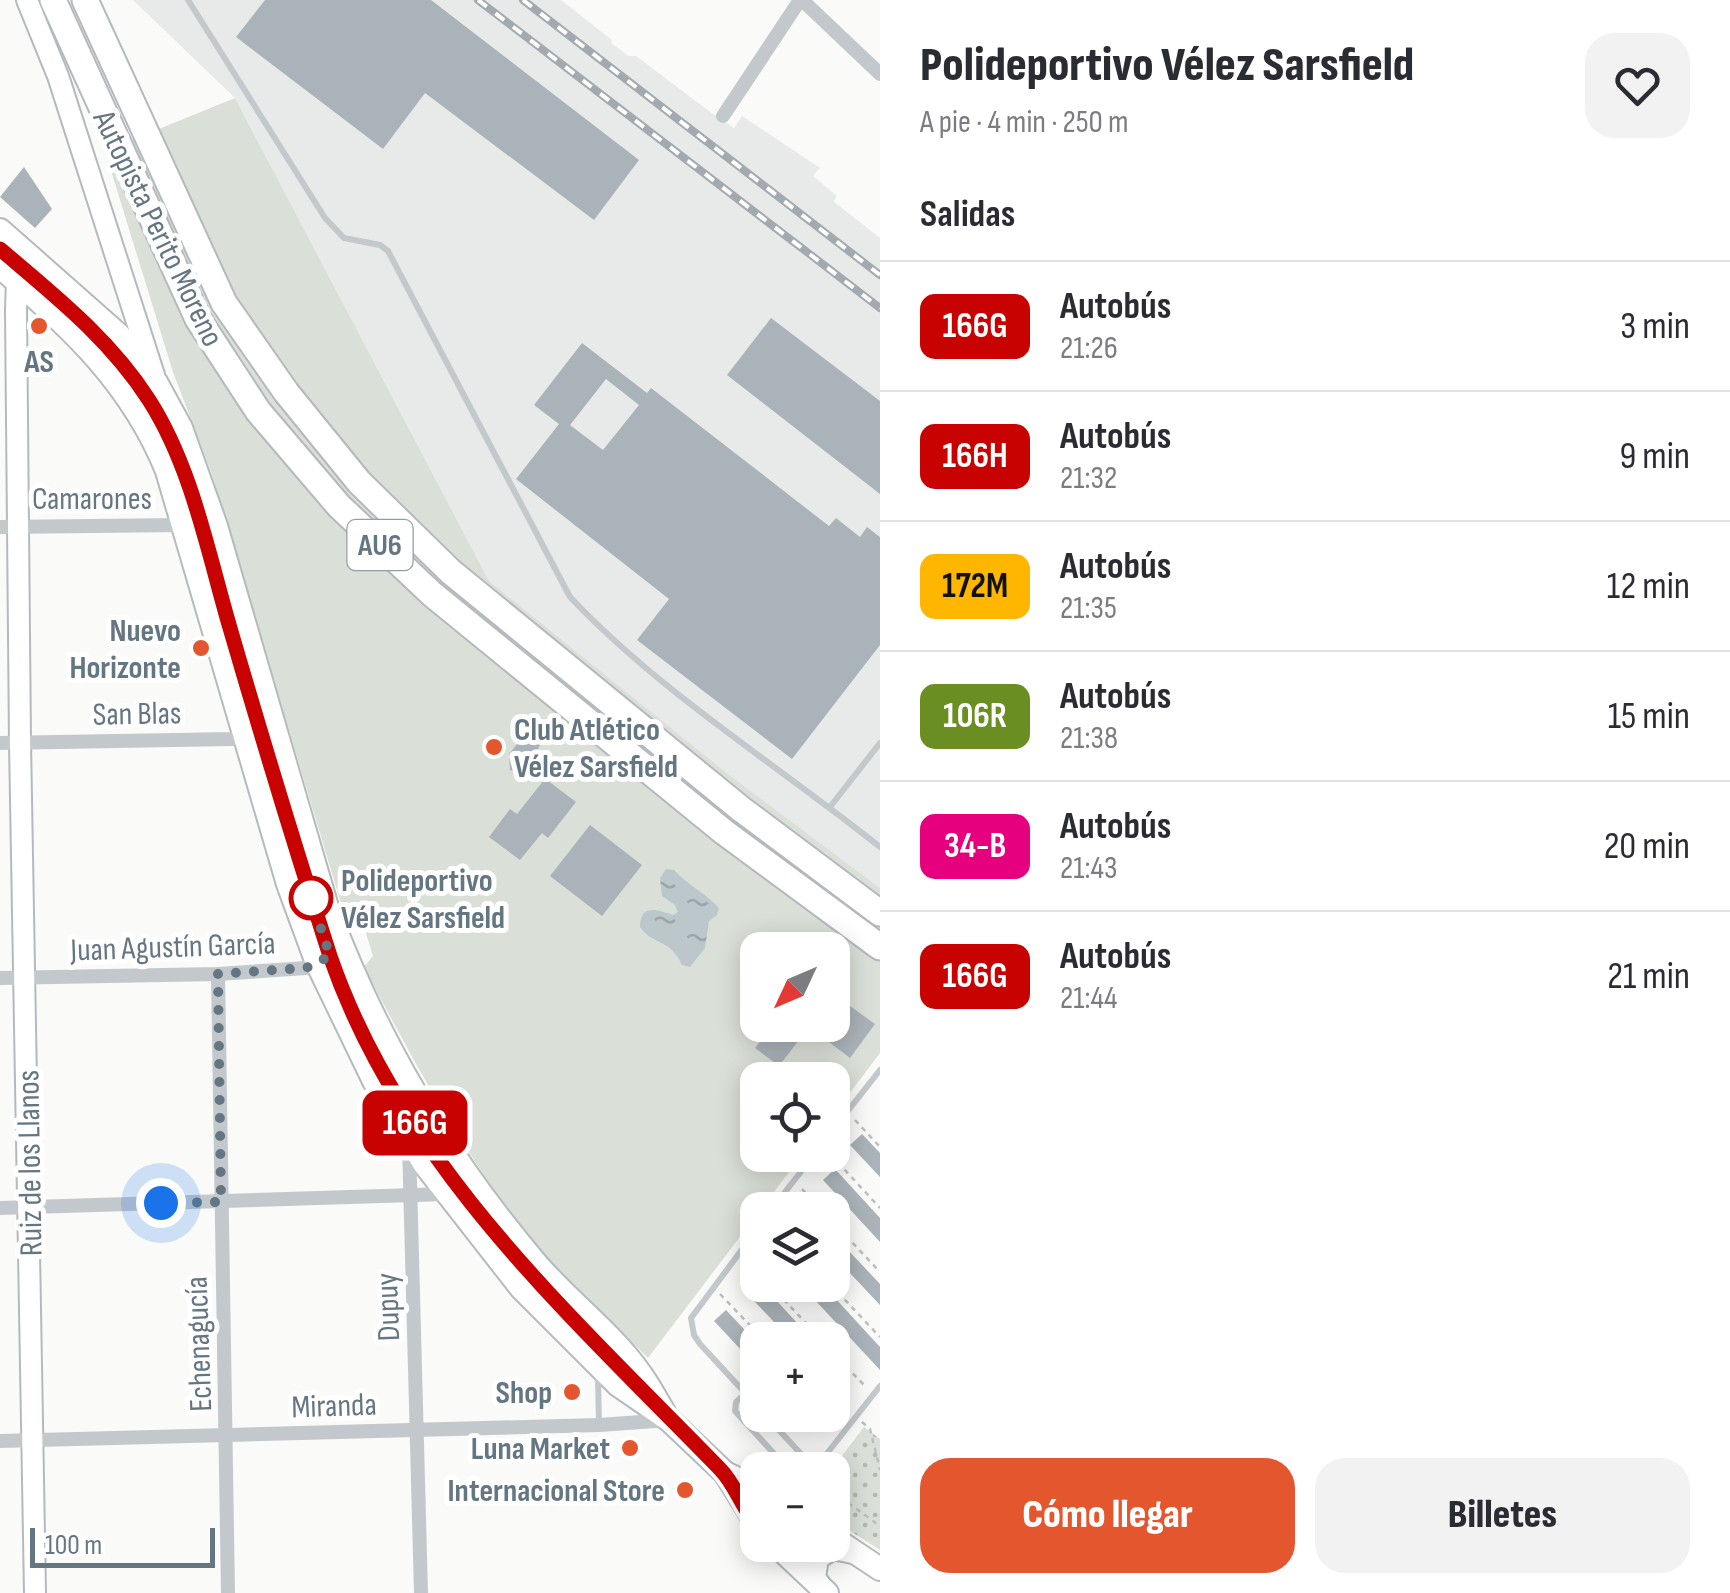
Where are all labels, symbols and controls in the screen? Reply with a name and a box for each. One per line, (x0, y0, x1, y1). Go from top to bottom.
button: heart (1585, 33, 1690, 138)
text: Polideportivo Vélez Sarsfield (920, 37, 1414, 94)
street label: Autopista Perito Moreno (83, 103, 232, 353)
text: A pie · 4 min · 250 m (920, 103, 1129, 142)
text: Salidas (920, 192, 1015, 237)
text: Autobús (1060, 284, 1171, 329)
text: 3 min (1620, 304, 1690, 349)
text: 166G (942, 305, 1008, 348)
marker: AS (28, 315, 50, 337)
text: 21:26 (1060, 329, 1118, 368)
place label: AS (23, 343, 54, 382)
text: Autobús (1060, 414, 1171, 459)
text: 9 min (1619, 434, 1690, 479)
text: 166H (942, 435, 1008, 478)
text: 21:32 (1060, 459, 1117, 498)
street label: Camarones (32, 480, 152, 519)
road number: AU6 (348, 520, 412, 570)
text: Autobús (1060, 544, 1171, 589)
text: 12 min (1607, 564, 1690, 609)
text: 172M (942, 565, 1008, 608)
text: 21:35 (1060, 589, 1117, 628)
place label: Nuevo Horizonte (69, 612, 181, 688)
marker: Nuevo Horizonte (190, 637, 212, 659)
text: Autobús (1060, 674, 1171, 719)
street label: San Blas (92, 694, 182, 735)
text: 15 min (1608, 694, 1690, 739)
text: 106R (943, 695, 1007, 738)
place label: Club Atlético Vélez Sarsfield (514, 711, 678, 787)
text: 21:38 (1060, 719, 1118, 758)
marker: Club Atlético Vélez Sarsfield (483, 736, 505, 758)
text: Autobús (1060, 804, 1171, 849)
text: 20 min (1604, 824, 1690, 869)
text: 34-B (944, 825, 1006, 868)
text: 21:43 (1060, 849, 1117, 888)
place label: Polideportivo Vélez Sarsfield (341, 862, 505, 938)
marker: Polideportivo Vélez Sarsfield (290, 877, 332, 919)
street label: Juan Agustín García (69, 924, 276, 971)
north arrow (740, 932, 850, 1042)
map controls (740, 932, 850, 1562)
text: Autobús (1060, 934, 1171, 979)
text: 21 min (1607, 954, 1690, 999)
text: 166G (942, 955, 1008, 998)
text: 21:44 (1060, 979, 1117, 1018)
button: locate (740, 1062, 850, 1172)
street label: Ruiz de los Llanos (9, 1069, 52, 1256)
line badge: 166G (345, 1090, 485, 1156)
text: 166G (382, 1102, 448, 1145)
your location (136, 1178, 186, 1228)
button: layers (740, 1192, 850, 1302)
street label: Dupuy (368, 1272, 409, 1342)
street label: Echenagucía (178, 1276, 221, 1412)
button: + (740, 1322, 850, 1432)
place label: Shop (496, 1374, 552, 1413)
marker: Shop (561, 1381, 583, 1403)
street label: Miranda (291, 1386, 377, 1427)
place label: Luna Market (471, 1430, 610, 1469)
marker: Luna Market (619, 1437, 641, 1459)
button: − (740, 1452, 850, 1562)
button: Cómo llegar (920, 1458, 1295, 1573)
button: Billetes (1315, 1458, 1690, 1573)
place label: Internacional Store (447, 1472, 665, 1511)
marker: Internacional Store (674, 1479, 696, 1501)
scale bar (30, 1523, 215, 1568)
text: 100 m (45, 1529, 102, 1562)

